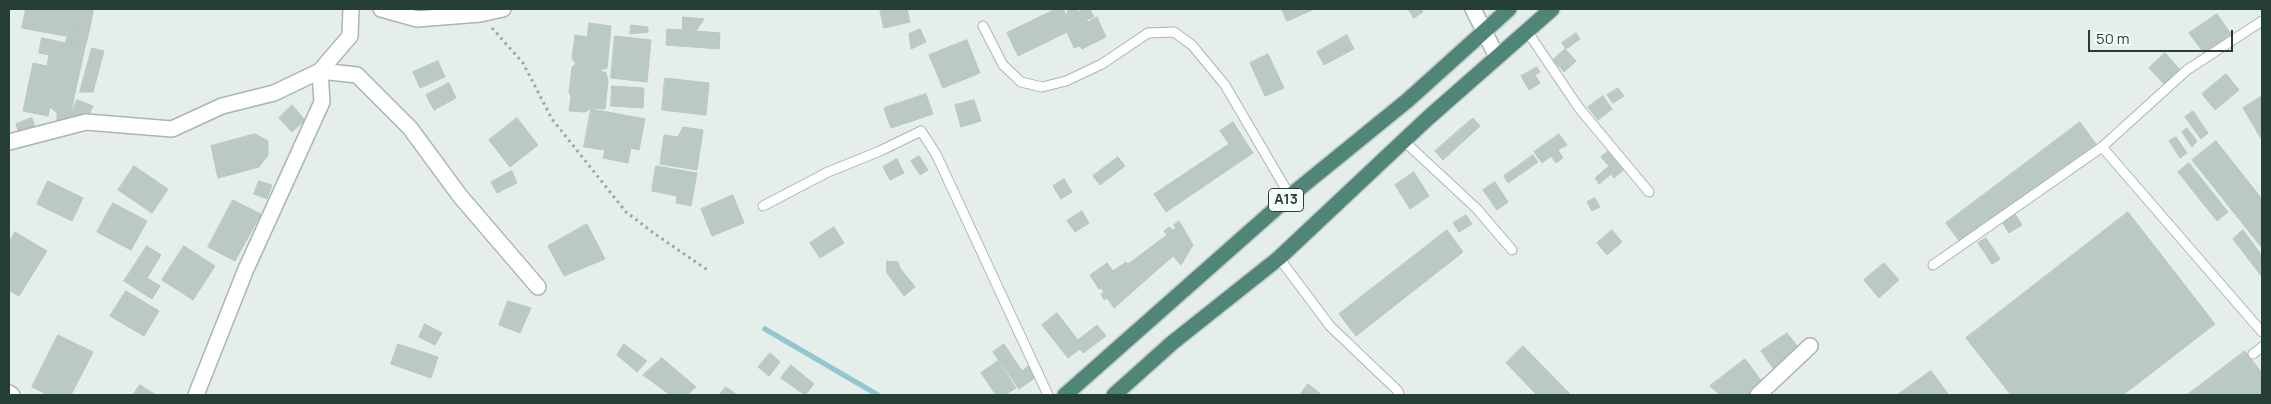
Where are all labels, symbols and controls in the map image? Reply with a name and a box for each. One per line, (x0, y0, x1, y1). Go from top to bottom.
scale bar (2091, 20, 2236, 52)
text: 50 m (2096, 28, 2130, 49)
road number: A13 (1268, 188, 1304, 212)

